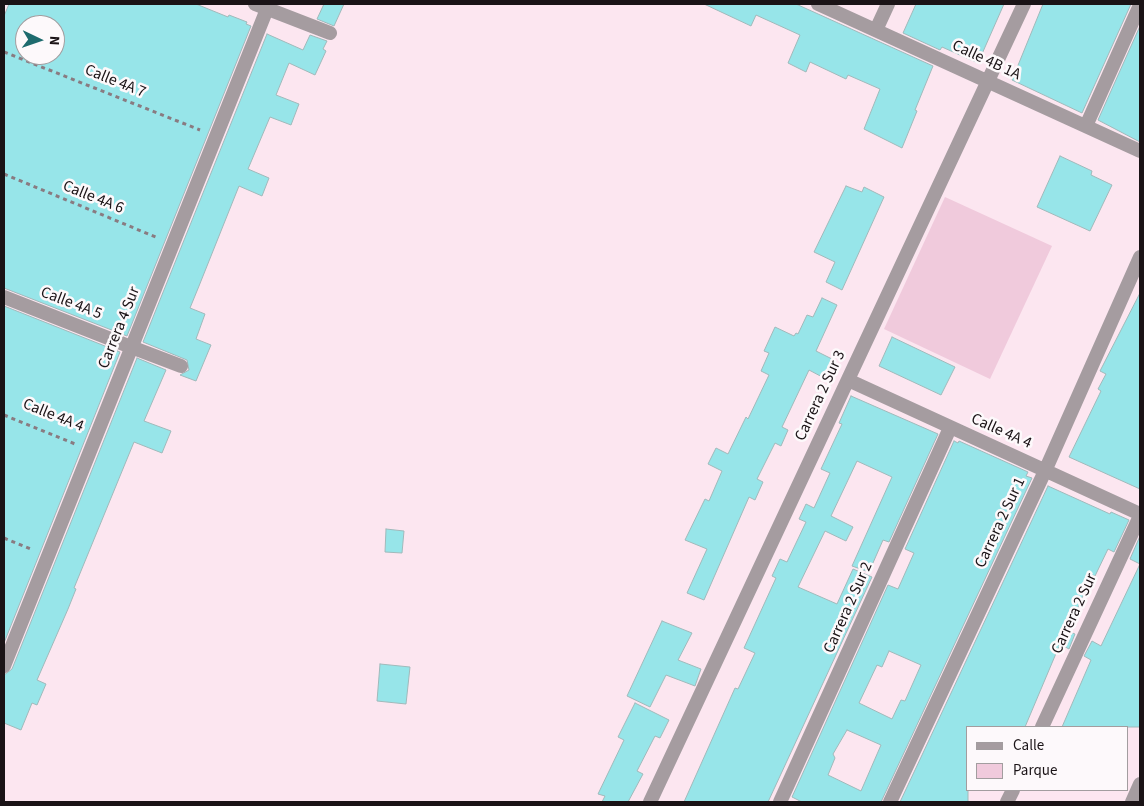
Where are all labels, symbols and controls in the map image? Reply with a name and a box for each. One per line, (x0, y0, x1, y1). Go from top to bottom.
north arrow (15, 15, 65, 65)
text: N (44, 36, 64, 46)
street label: Calle 4B 1A (949, 37, 1023, 85)
street label: Calle 4A 7 (82, 61, 148, 103)
street label: Calle 4A 6 (60, 177, 126, 219)
street label: Calle 4A 5 (38, 284, 104, 324)
street label: Carrera 4 Sur (95, 284, 145, 372)
street label: Carrera 2 Sur 3 (792, 348, 850, 444)
street label: Calle 4A 4 (20, 395, 86, 437)
street label: Calle 4A 4 (968, 410, 1034, 454)
street label: Carrera 2 Sur 1 (972, 475, 1030, 571)
street label: Carrera 2 Sur 2 (820, 560, 878, 656)
street label: Carrera 2 Sur (1048, 571, 1102, 657)
legend (966, 726, 1129, 791)
text: Calle (1013, 735, 1044, 756)
text: Parque (1013, 760, 1057, 781)

